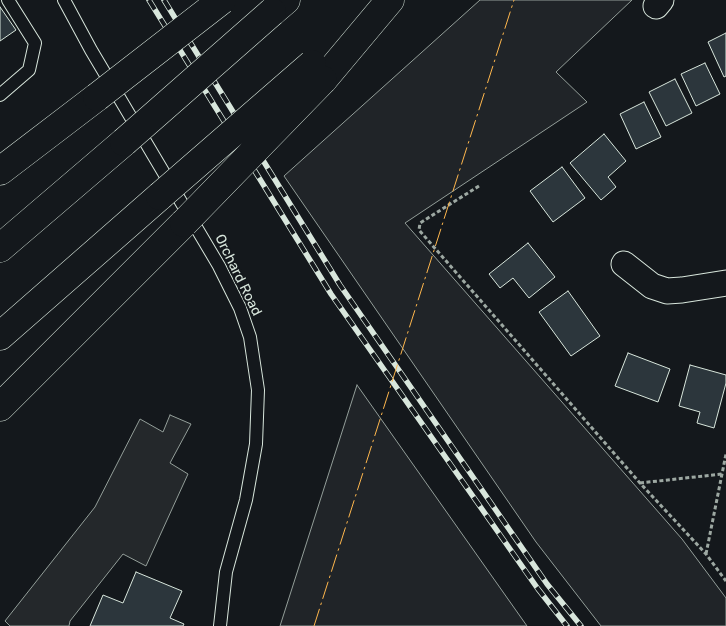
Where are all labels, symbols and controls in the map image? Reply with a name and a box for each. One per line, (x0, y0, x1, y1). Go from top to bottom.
street label: Orchard Road (211, 231, 265, 319)

